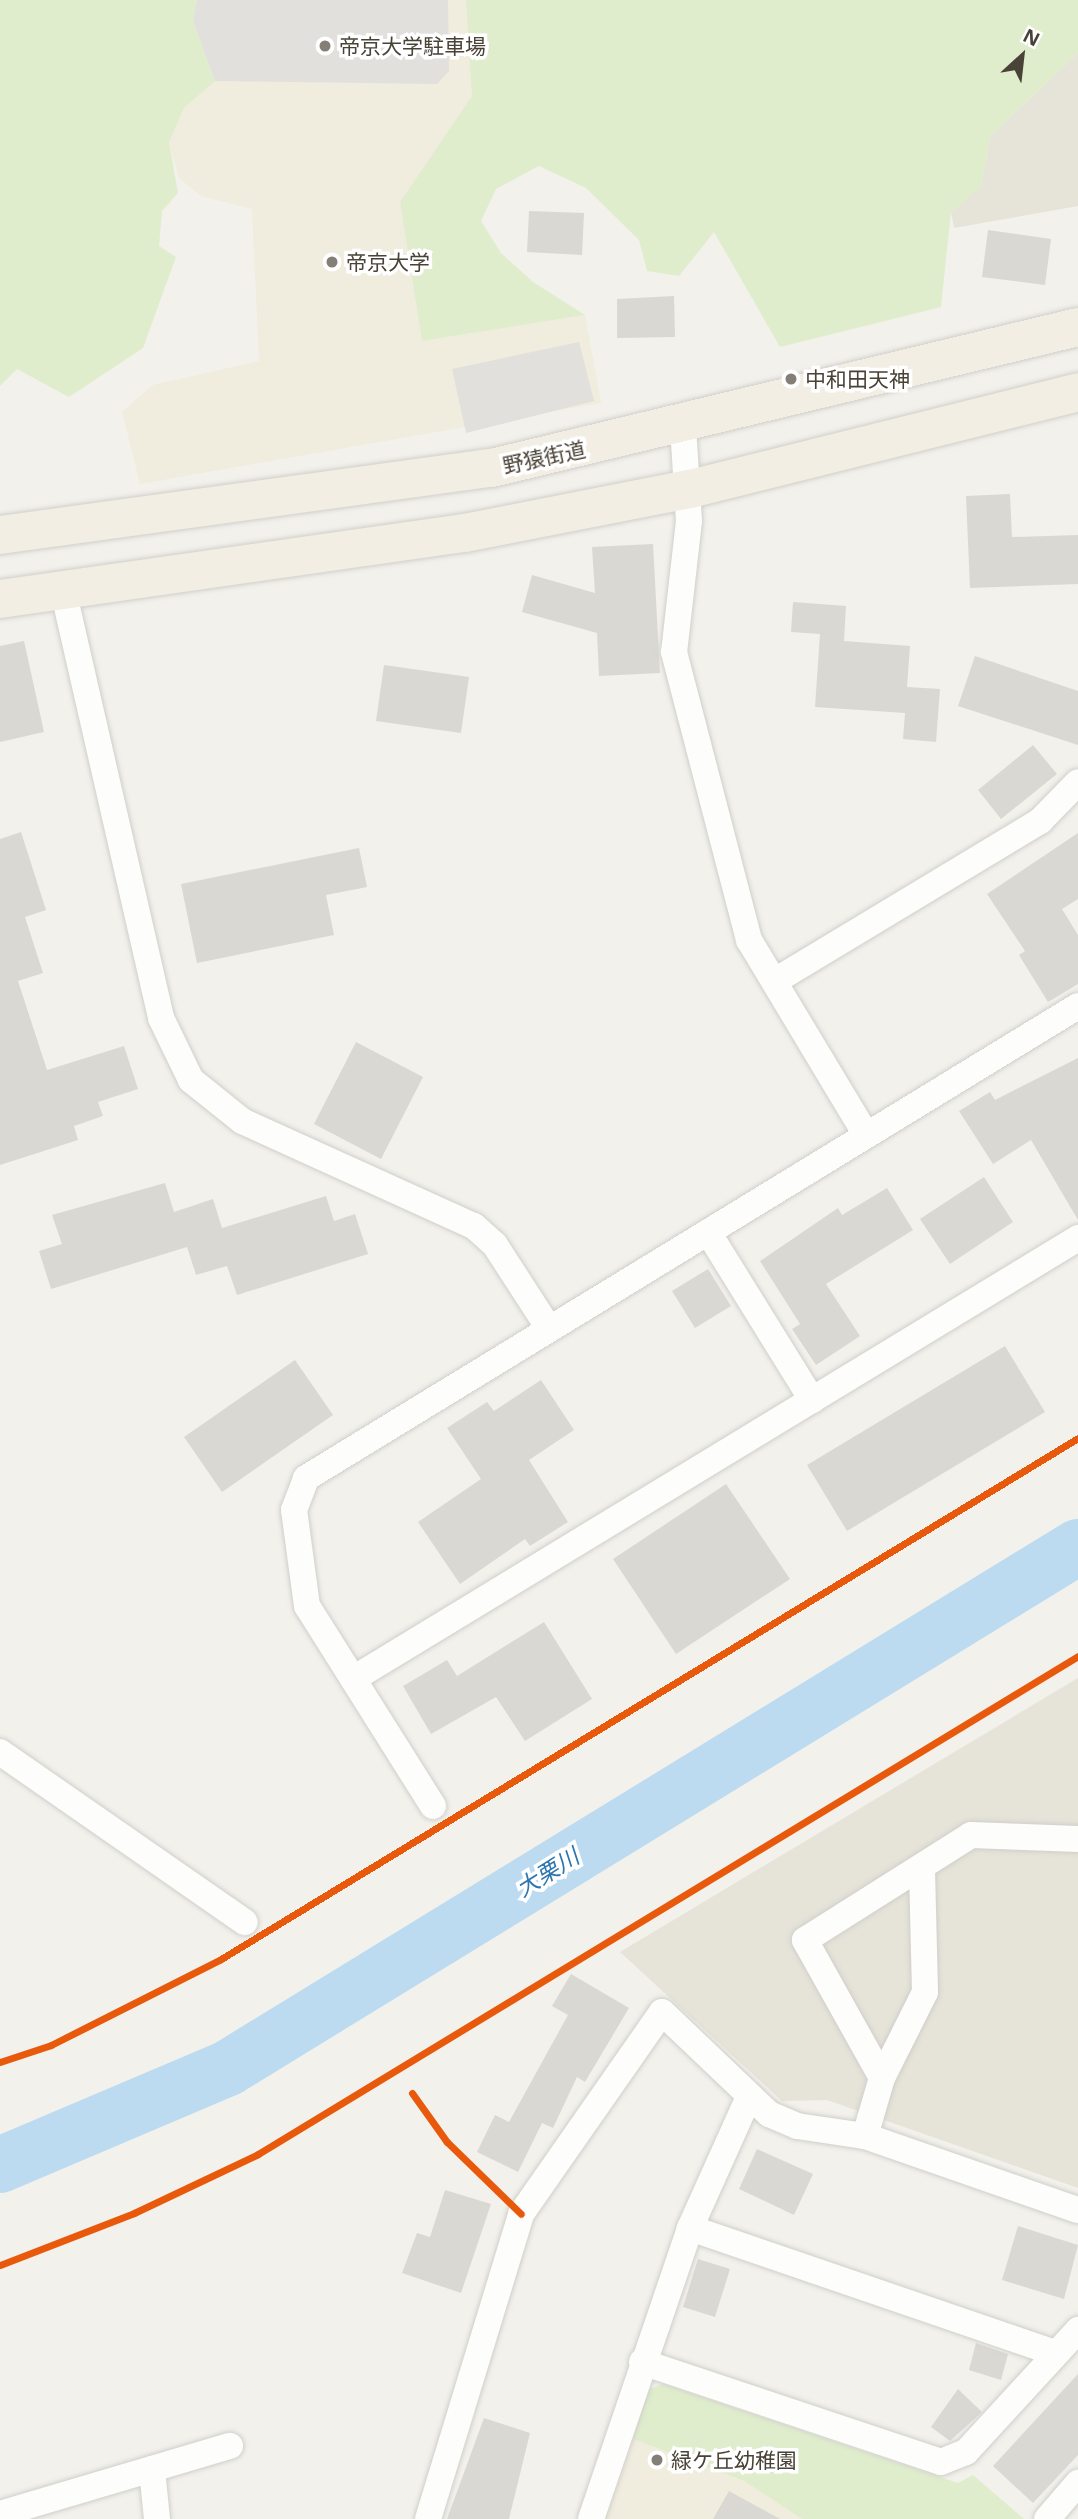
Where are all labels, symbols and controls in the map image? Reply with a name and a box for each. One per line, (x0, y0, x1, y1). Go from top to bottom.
north arrow (987, 21, 1057, 91)
text: N (1019, 22, 1044, 52)
place label: 帝京大学駐車場 (339, 33, 486, 59)
marker: 帝京大学駐車場 (317, 38, 333, 54)
place label: 帝京大学 (346, 249, 430, 275)
marker: 帝京大学 (324, 254, 340, 270)
place label: 中和田天神 (805, 366, 910, 392)
marker: 中和田天神 (783, 371, 799, 387)
street label: 野猿街道 (500, 436, 588, 478)
water label: 大栗川 (510, 1842, 584, 1902)
place label: 緑ケ丘幼稚園 (671, 2447, 797, 2473)
marker: 緑ケ丘幼稚園 (649, 2452, 665, 2468)

